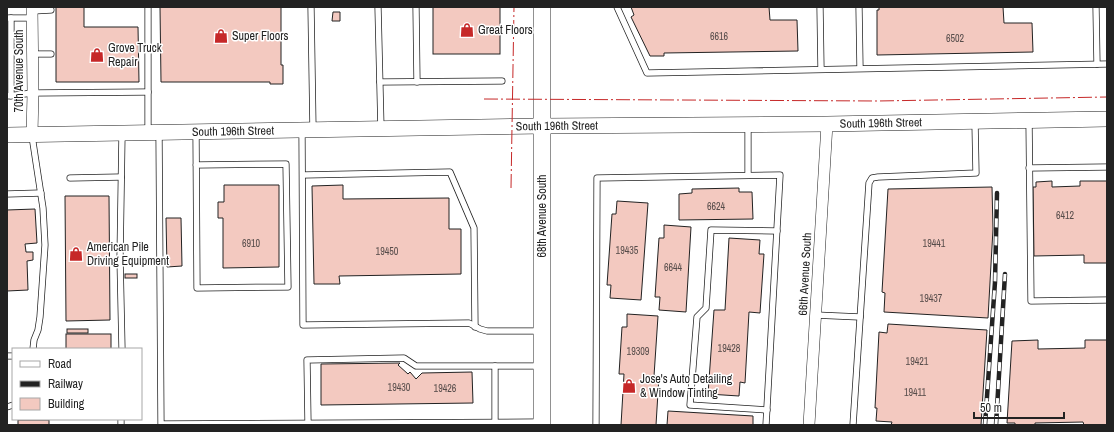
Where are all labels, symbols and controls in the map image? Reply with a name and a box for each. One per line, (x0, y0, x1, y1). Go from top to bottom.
shop icon: Great Floors (459, 22, 475, 38)
place label: Great Floors (478, 22, 533, 38)
shop icon: Super Floors (213, 28, 229, 44)
place label: Super Floors (232, 28, 288, 44)
street label: 70th Avenue South (11, 29, 27, 113)
house number: 6616 (710, 30, 729, 43)
house number: 6502 (946, 32, 965, 45)
place label: Grove Truck Repair (108, 40, 162, 70)
shop icon: Grove Truck Repair (89, 47, 105, 63)
street label: South 196th Street (840, 114, 922, 132)
street label: South 196th Street (516, 118, 598, 134)
street label: South 196th Street (192, 123, 274, 140)
street label: 68th Avenue South (534, 174, 550, 258)
house number: 6624 (707, 200, 726, 213)
house number: 6412 (1056, 209, 1075, 222)
street label: 66th Avenue South (795, 232, 815, 316)
house number: 6910 (242, 237, 261, 250)
house number: 19441 (923, 237, 946, 250)
place label: American Pile Driving Equipment (86, 239, 169, 269)
house number: 19435 (616, 244, 639, 257)
house number: 19450 (376, 245, 399, 258)
shop icon: American Pile Driving Equipment (68, 246, 84, 262)
house number: 6644 (664, 261, 683, 274)
house number: 19437 (920, 292, 943, 305)
house number: 19428 (718, 342, 741, 355)
house number: 19309 (627, 345, 650, 358)
legend (12, 348, 142, 420)
house number: 19421 (906, 355, 929, 368)
text: Road (48, 356, 72, 372)
place label: Jose's Auto Detailing & Window Tinting (640, 371, 733, 401)
text: Railway (48, 376, 83, 392)
shop icon: Jose's Auto Detailing & Window Tinting (621, 378, 637, 394)
house number: 19430 (388, 381, 411, 394)
house number: 19426 (434, 382, 457, 395)
house number: 19411 (904, 386, 927, 399)
scale bar (974, 394, 1064, 420)
text: Building (48, 396, 85, 412)
text: 50 m (980, 400, 1002, 416)

